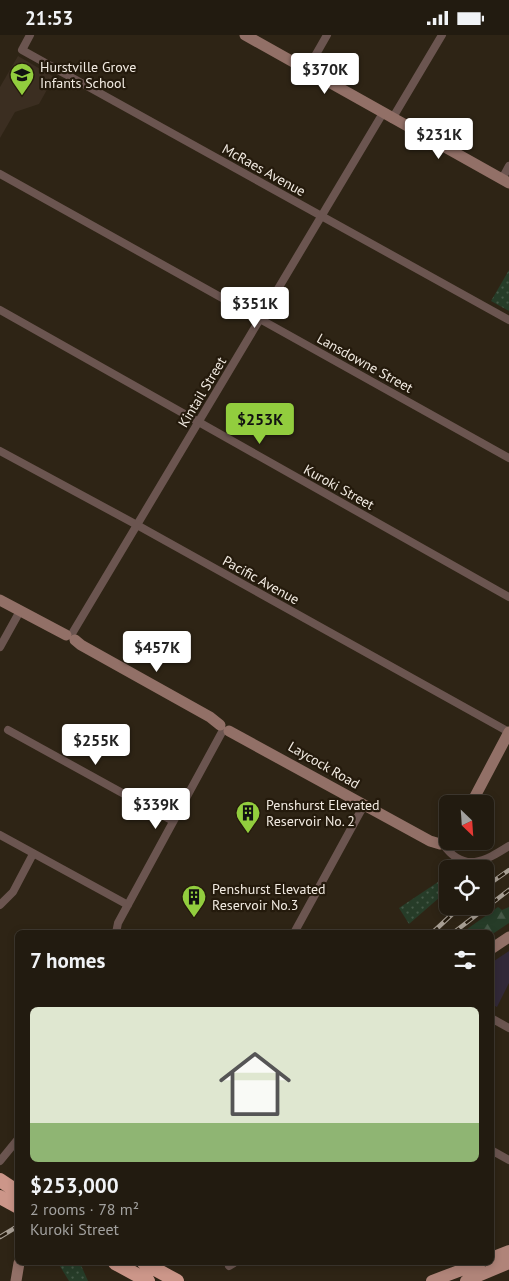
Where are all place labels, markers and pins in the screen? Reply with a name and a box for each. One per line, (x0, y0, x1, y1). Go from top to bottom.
pin: $370K (290, 53, 360, 95)
place label: Hurstville Grove Infants School (40, 58, 136, 92)
school or university icon: Hurstville Grove Infants School (9, 62, 35, 96)
pin: $231K (404, 117, 474, 160)
pin: $351K (220, 287, 290, 329)
pin: $253K (225, 403, 295, 445)
pin: $457K (122, 631, 192, 673)
pin: $255K (61, 723, 131, 766)
pin: $339K (121, 787, 191, 830)
place label: Penshurst Elevated Reservoir No. 2 (266, 796, 380, 830)
building icon: Penshurst Elevated Reservoir No. 2 (235, 800, 261, 834)
place label: Penshurst Elevated Reservoir No.3 (212, 880, 326, 914)
building icon: Penshurst Elevated Reservoir No.3 (181, 884, 207, 918)

